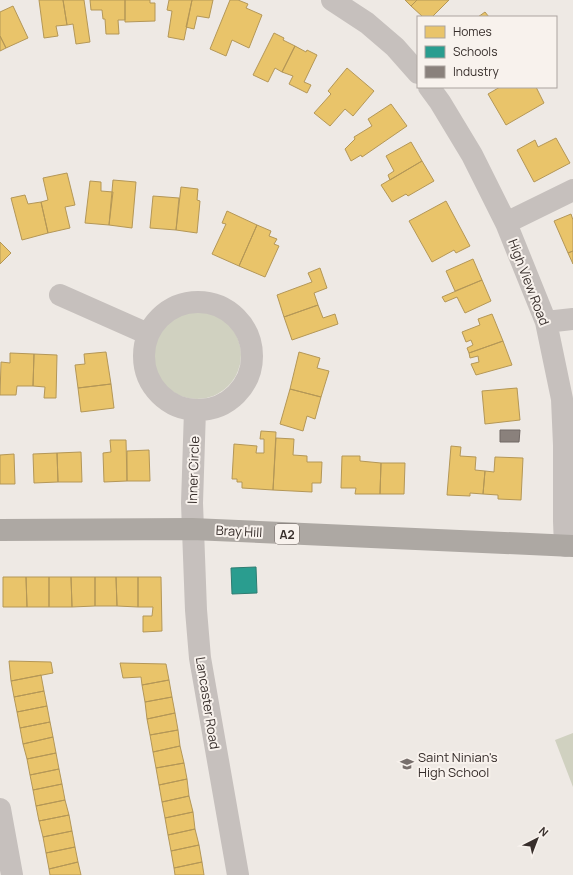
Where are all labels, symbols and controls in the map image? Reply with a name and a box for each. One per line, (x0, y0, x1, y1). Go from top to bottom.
legend (417, 16, 557, 88)
text: Homes (453, 23, 492, 40)
text: Schools (453, 43, 497, 60)
text: Industry (453, 63, 499, 80)
street label: High View Road (504, 236, 554, 328)
street label: Inner Circle (183, 435, 203, 504)
street label: Bray Hill (215, 521, 263, 541)
road number: A2 (275, 524, 299, 544)
street label: Lancaster Road (192, 655, 224, 751)
place label: Saint Ninian's High School (418, 748, 498, 781)
school or university icon: Saint Ninian's High School (399, 756, 415, 772)
north arrow (517, 819, 557, 859)
text: N (536, 823, 552, 839)

